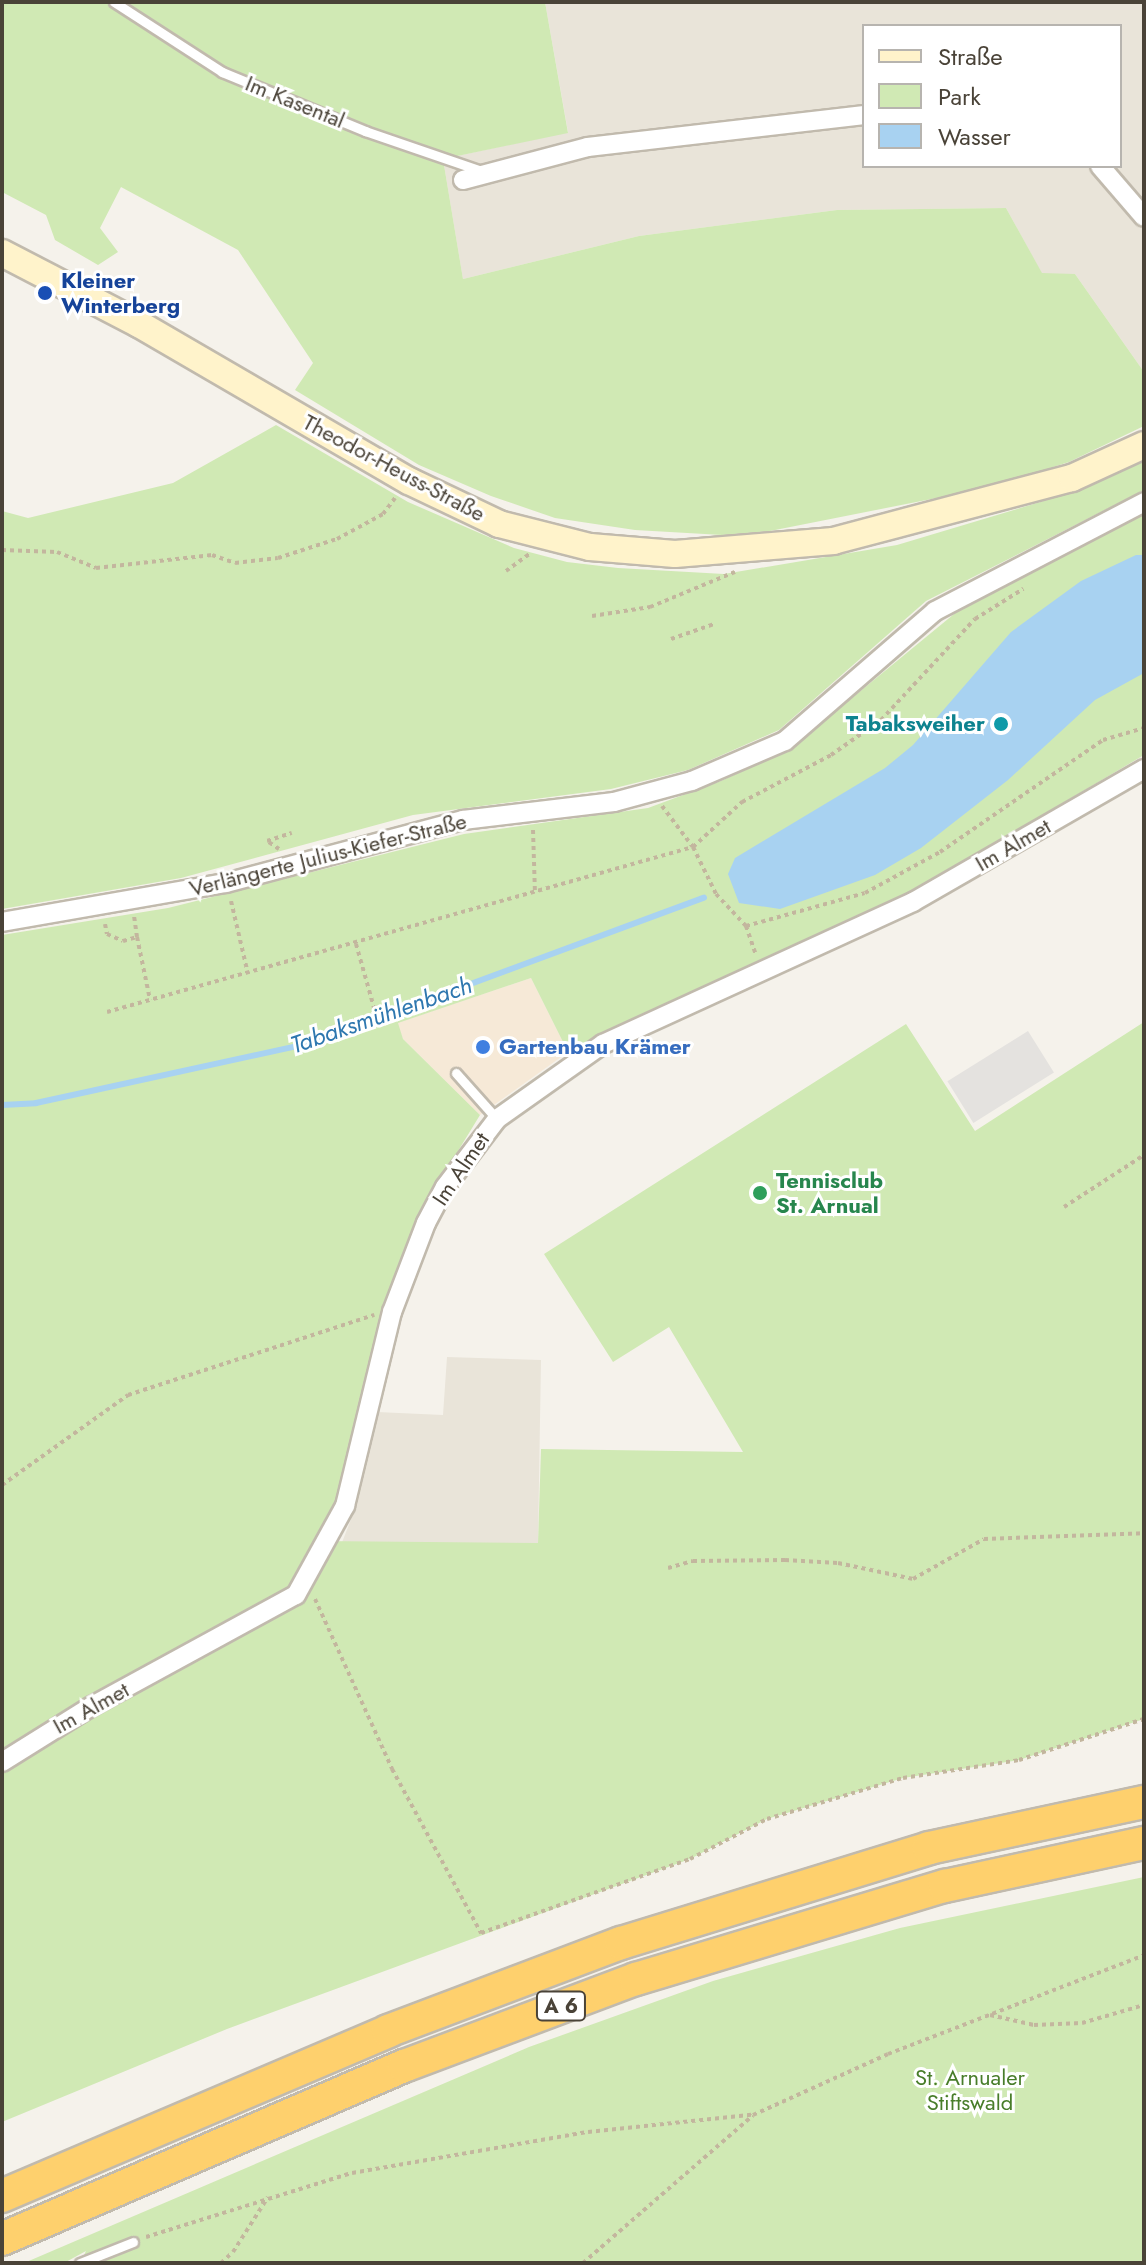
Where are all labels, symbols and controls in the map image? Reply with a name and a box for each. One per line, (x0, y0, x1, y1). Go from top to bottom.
legend (862, 24, 1122, 168)
text: Straße (938, 39, 1003, 74)
street label: Im Kasental (241, 70, 349, 134)
text: Park (938, 79, 981, 114)
text: Wasser (938, 119, 1011, 154)
place label: Kleiner Winterberg (61, 267, 180, 318)
marker: Kleiner Winterberg (36, 284, 54, 302)
street label: Theodor-Heuss-Straße (299, 409, 489, 527)
place label: Tabaksweiher (846, 711, 985, 737)
marker: Tabaksweiher (992, 715, 1010, 733)
street label: Verlängerte Julius-Kiefer-Straße (187, 808, 469, 902)
street label: Im Almet (971, 813, 1055, 877)
water label: Tabaksmühlenbach (287, 970, 475, 1060)
place label: Gartenbau Krämer (499, 1034, 691, 1060)
marker: Gartenbau Krämer (474, 1038, 492, 1056)
street label: Im Almet (427, 1127, 495, 1211)
place label: Tennisclub St. Arnual (776, 1167, 883, 1218)
marker: Tennisclub St. Arnual (751, 1184, 769, 1202)
street label: Im Almet (49, 1676, 133, 1740)
road number: A 6 (535, 1990, 587, 2022)
park label: St. Arnualer Stiftswald (915, 2064, 1025, 2116)

